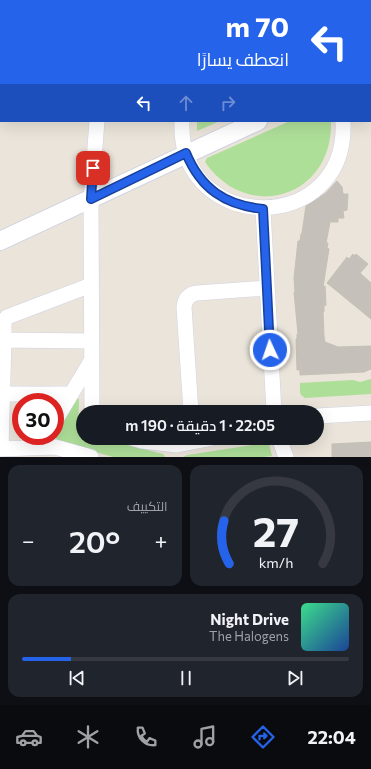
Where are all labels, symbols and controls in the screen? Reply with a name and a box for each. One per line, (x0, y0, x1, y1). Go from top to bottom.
text: 70 m (225, 9, 289, 43)
icon: left (303, 16, 355, 68)
text: انعطف يسارًا (197, 48, 289, 70)
icon: left (133, 92, 155, 114)
icon: ahead (175, 92, 197, 114)
icon: right (217, 92, 239, 114)
pin (76, 151, 110, 185)
icon: arrive (82, 157, 104, 179)
position arrow (249, 329, 291, 371)
speed limit sign: 30 (12, 393, 64, 445)
text: 22:05 · 1 دقيقة · 190 m (125, 416, 275, 434)
text: التكييف (127, 498, 168, 514)
text: 27 (253, 504, 299, 555)
text: 20° (69, 522, 120, 559)
text: − (22, 527, 35, 554)
text: + (155, 527, 167, 554)
text: km/h (259, 552, 294, 570)
text: Night Drive (210, 610, 289, 628)
text: The Halogens (209, 628, 289, 644)
icon: previous (66, 667, 88, 689)
icon: pause (175, 667, 197, 689)
icon: next (284, 667, 306, 689)
icon: car (15, 723, 43, 751)
icon: climate (74, 723, 102, 751)
icon: phone (132, 723, 160, 751)
icon: music (191, 723, 219, 751)
icon: directions (249, 723, 277, 751)
text: 22:04 (308, 726, 356, 748)

